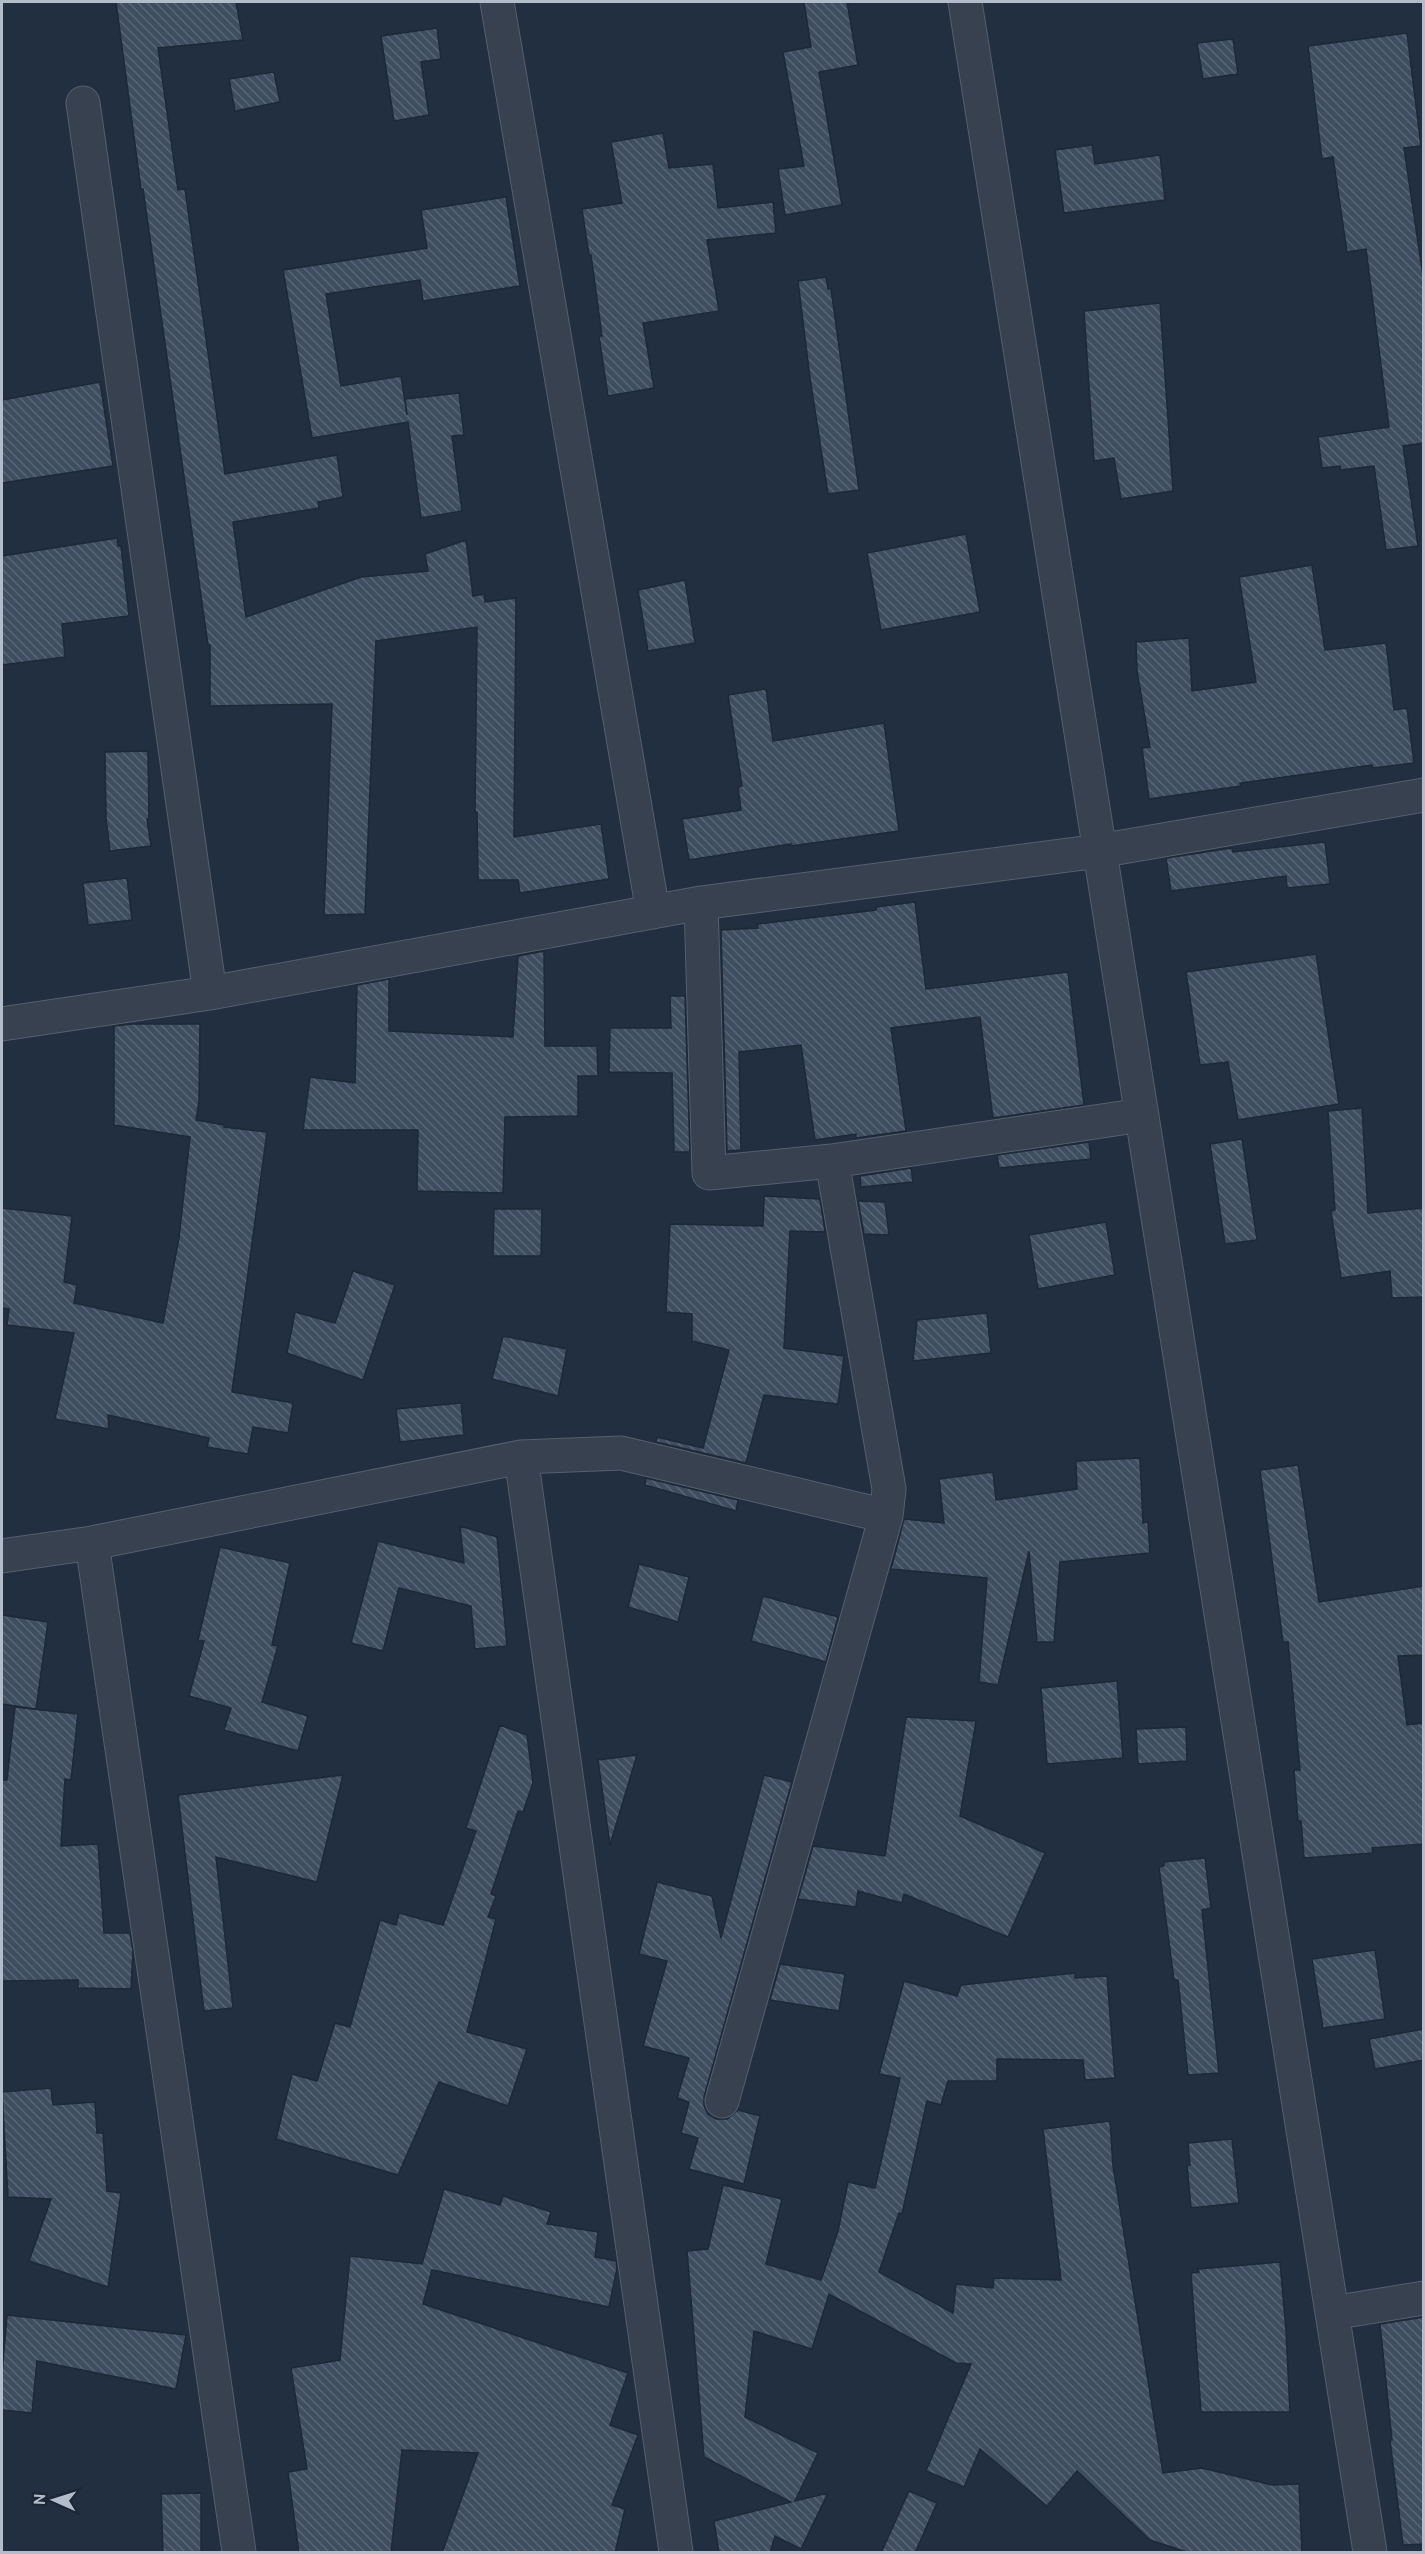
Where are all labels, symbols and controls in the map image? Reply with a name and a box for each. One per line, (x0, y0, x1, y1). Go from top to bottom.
north arrow (24, 2470, 84, 2530)
text: N (30, 2493, 49, 2505)

